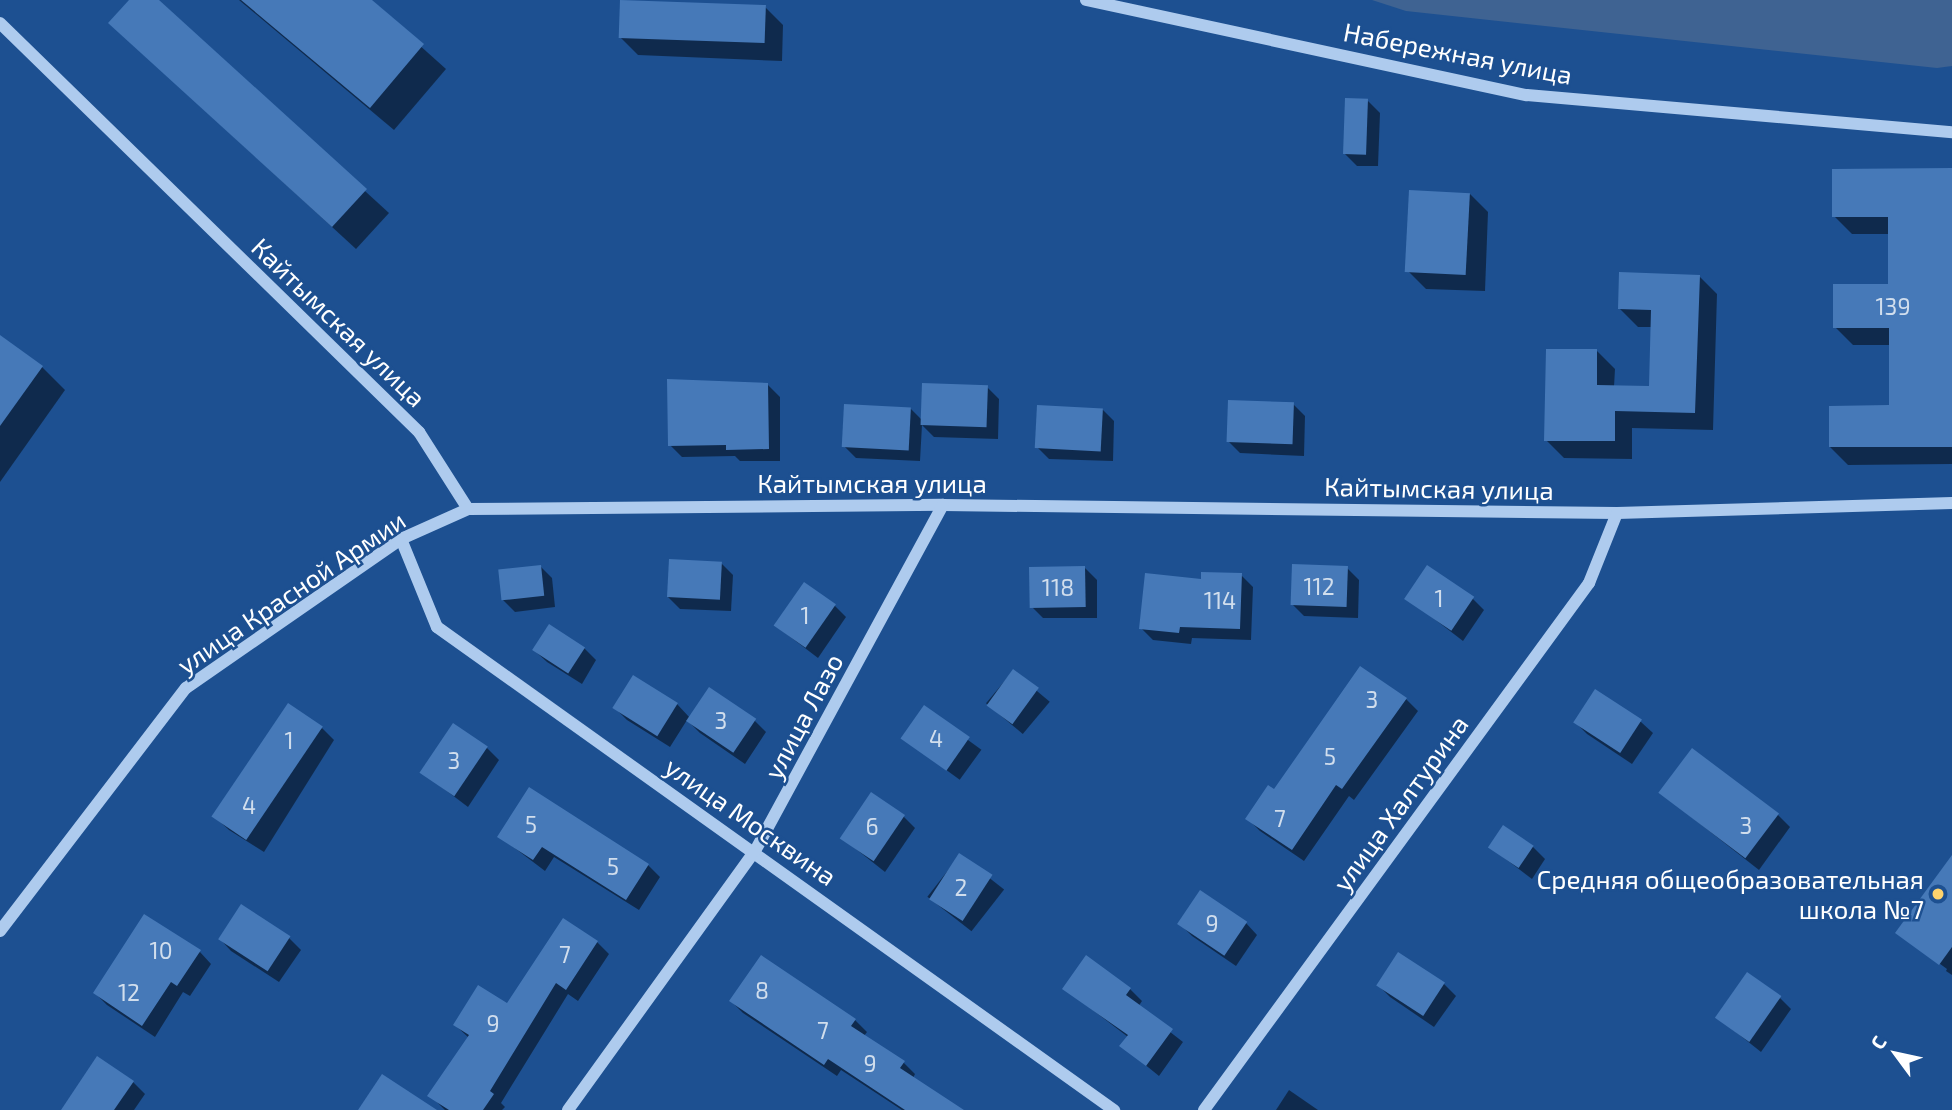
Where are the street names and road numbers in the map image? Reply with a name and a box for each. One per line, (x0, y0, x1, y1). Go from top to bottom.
street label: Набережная улица (1341, 16, 1575, 90)
street label: Кайтымская улица (246, 231, 432, 413)
street label: Кайтымская улица (757, 467, 987, 499)
street label: Кайтымская улица (1324, 470, 1554, 506)
street label: улица Красной Армии (171, 504, 411, 680)
street label: улица Лазо (757, 648, 849, 784)
street label: улица Халтурина (1326, 709, 1474, 897)
street label: улица Москвина (659, 750, 843, 892)

